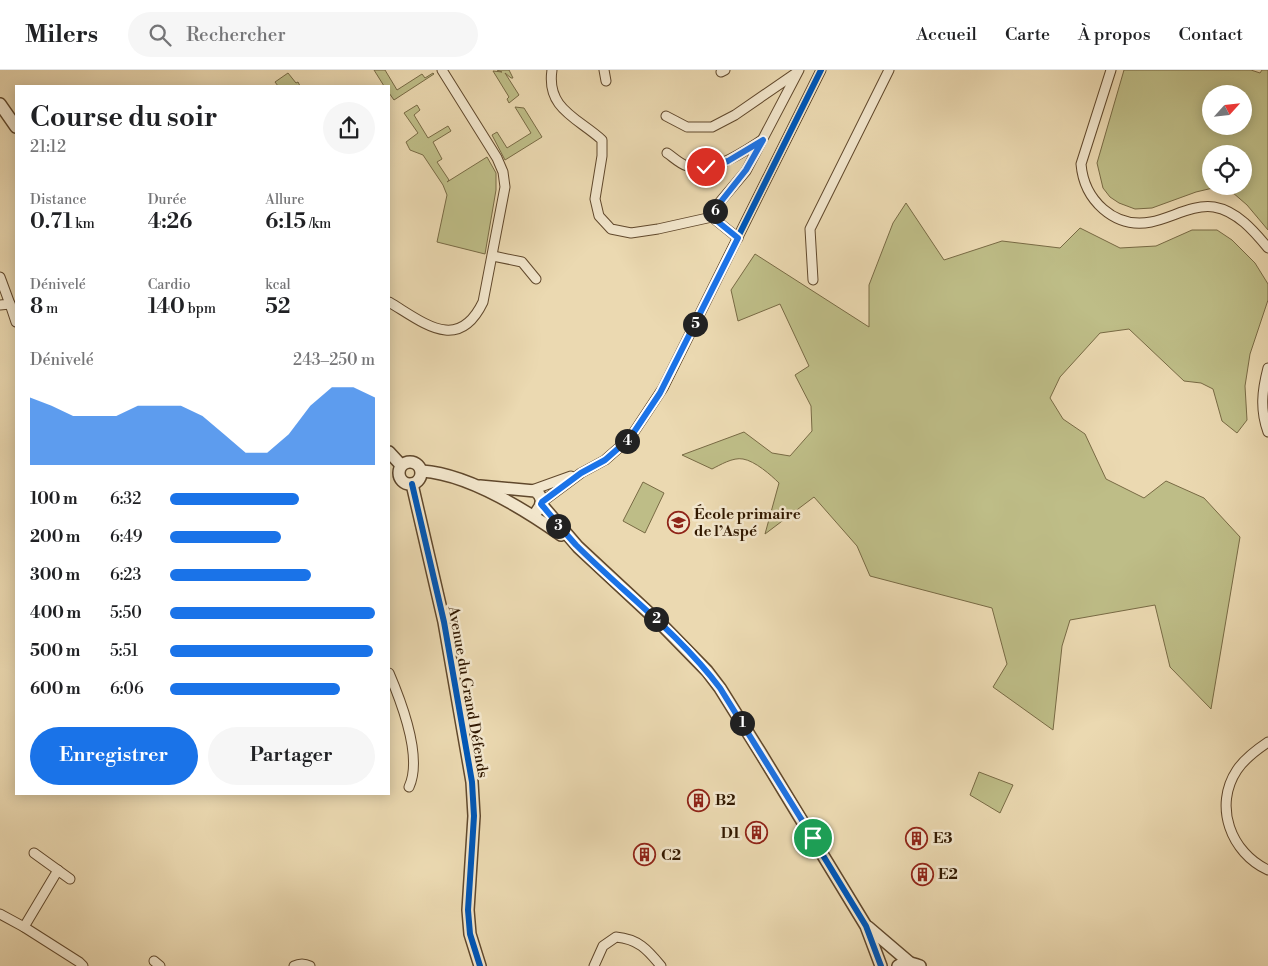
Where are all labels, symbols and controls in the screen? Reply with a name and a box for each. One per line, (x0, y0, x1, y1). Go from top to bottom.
search box (128, 12, 478, 57)
text: Milers (25, 20, 98, 50)
icon: search (146, 21, 174, 49)
text: Rechercher (186, 23, 286, 47)
text: Accueil (916, 23, 977, 46)
text: Carte (1005, 23, 1050, 46)
text: À propos (1078, 23, 1151, 46)
text: Contact (1179, 23, 1243, 46)
north arrow (1202, 85, 1252, 135)
map controls (1202, 85, 1252, 195)
text: Course du soir (30, 100, 218, 135)
button: share (323, 102, 375, 154)
text: 21:12 (30, 137, 66, 157)
button: locate (1202, 145, 1252, 195)
pin (685, 146, 727, 188)
icon: check (692, 153, 720, 181)
text: Distance (30, 191, 87, 209)
text: Durée (148, 191, 187, 209)
text: Allure (265, 191, 304, 209)
pin: 6 (702, 198, 728, 224)
text: 6 (711, 202, 720, 220)
text: 0.71 (30, 209, 72, 235)
text: 4:26 (148, 209, 192, 235)
text: 6:15 (265, 209, 306, 235)
text: km (72, 215, 95, 233)
text: /km (306, 215, 331, 233)
text: Dénivelé (30, 276, 86, 294)
text: Cardio (148, 276, 191, 294)
text: kcal (265, 276, 291, 294)
text: 8 (30, 294, 43, 320)
text: 140 (148, 294, 185, 320)
text: 52 (265, 294, 291, 320)
text: m (43, 300, 58, 318)
text: bpm (185, 300, 216, 318)
pin: 5 (682, 312, 708, 336)
text: 5 (691, 315, 700, 333)
text: Dénivelé (30, 350, 94, 370)
text: 243–250 m (293, 350, 375, 370)
pin: 4 (614, 428, 640, 454)
text: 4 (623, 432, 632, 450)
text: 100 m (30, 489, 78, 509)
text: 6:32 (110, 489, 141, 509)
place label: École primaire de l’Aspé (694, 504, 801, 541)
school or university icon: École primaire de l’Aspé (666, 511, 690, 535)
pin: 3 (546, 514, 570, 538)
text: 3 (554, 517, 563, 535)
text: 200 m (30, 527, 80, 547)
text: 6:49 (110, 527, 143, 547)
text: 300 m (30, 565, 80, 585)
text: 6:23 (110, 565, 141, 585)
text: 400 m (30, 603, 81, 623)
text: 5:50 (110, 603, 142, 623)
street label: Avenue du Grand Défends (443, 604, 492, 779)
pin: 2 (644, 606, 668, 632)
text: 2 (652, 610, 661, 628)
text: 500 m (30, 641, 80, 661)
text: 5:51 (110, 641, 138, 661)
text: 600 m (30, 679, 80, 699)
text: 6:06 (110, 679, 144, 699)
pin: 1 (730, 710, 754, 736)
text: 1 (739, 714, 746, 732)
button: Enregistrer (30, 727, 198, 785)
button: Partager (208, 727, 375, 785)
building icon: B2 (687, 788, 711, 812)
place label: B2 (715, 791, 736, 810)
pin (792, 817, 834, 859)
building icon: D1 (744, 821, 768, 845)
place label: D1 (721, 824, 741, 843)
icon: arrive (799, 824, 827, 852)
building icon: E3 (905, 826, 929, 850)
place label: E3 (933, 829, 952, 848)
building icon: C2 (633, 843, 657, 867)
place label: C2 (661, 846, 681, 865)
building icon: E2 (910, 862, 934, 886)
place label: E2 (938, 865, 958, 884)

